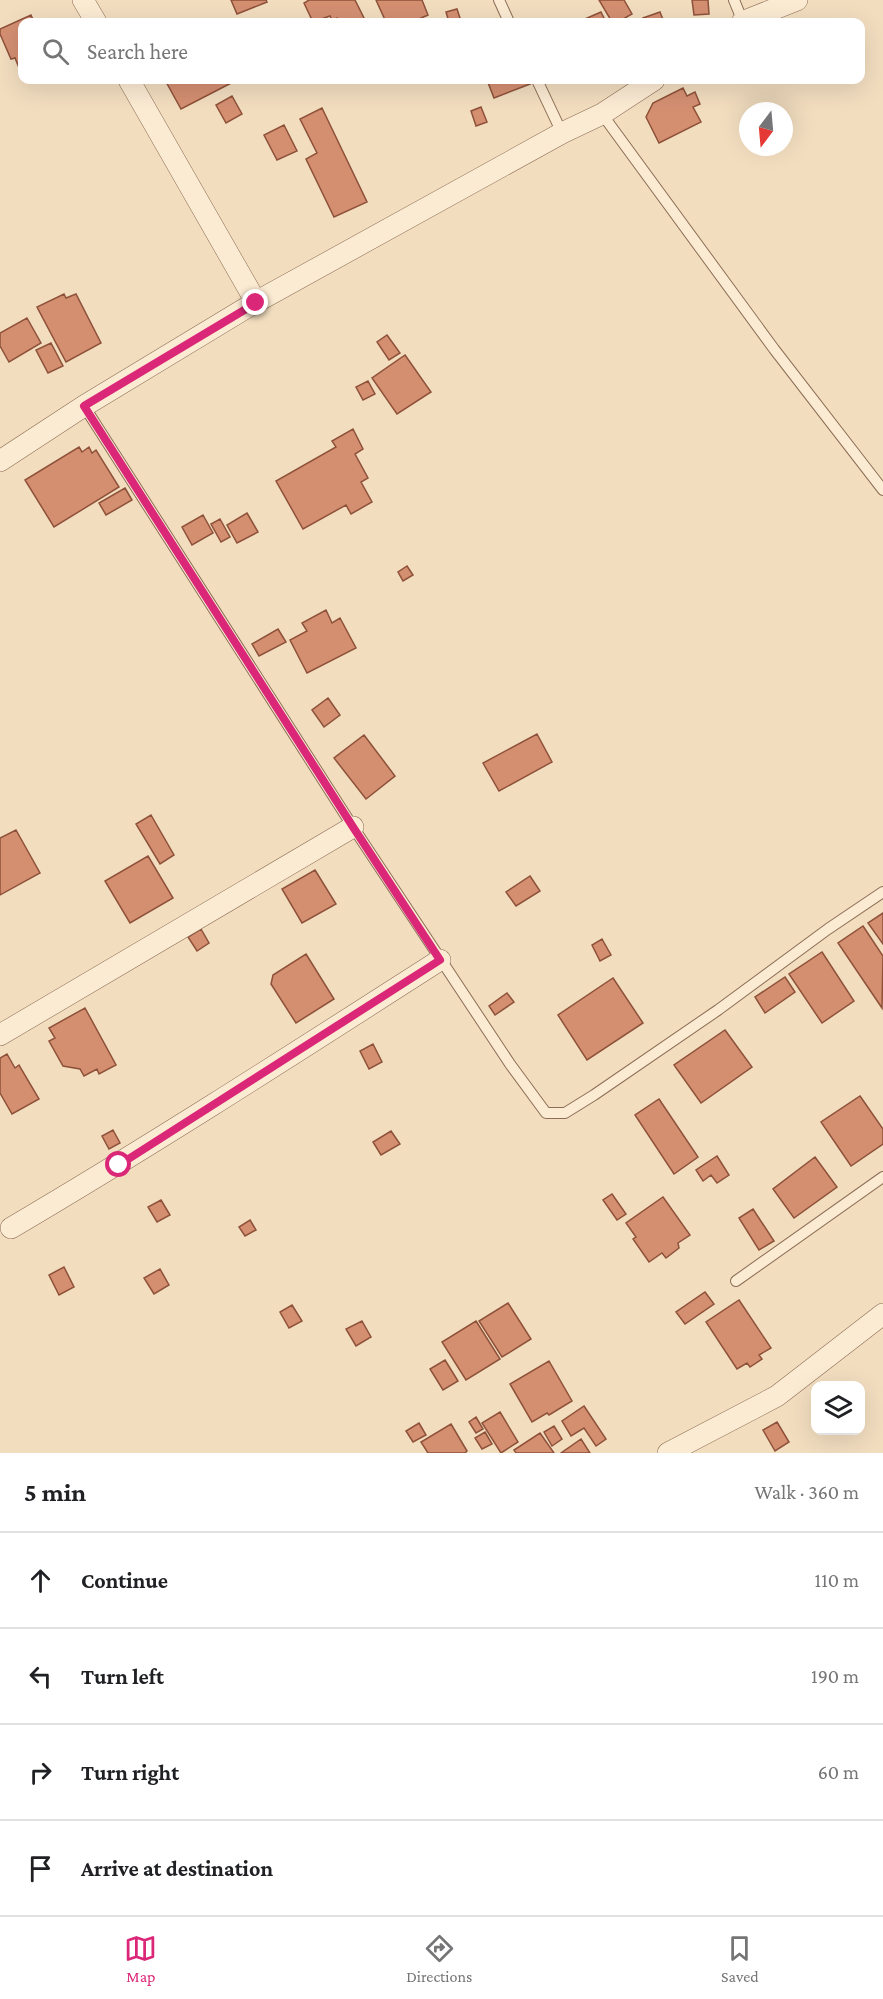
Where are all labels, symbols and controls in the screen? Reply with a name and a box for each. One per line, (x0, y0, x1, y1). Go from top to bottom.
search box (18, 18, 865, 84)
icon: search (39, 35, 72, 68)
text: Search here (87, 39, 188, 64)
north arrow (739, 102, 793, 156)
route end (242, 289, 268, 315)
route start (105, 1151, 131, 1177)
map controls (811, 1381, 865, 1435)
button: layers (811, 1381, 865, 1435)
text: 5 min (24, 1478, 86, 1507)
text: Walk · 360 m (754, 1481, 859, 1503)
icon: ahead (24, 1564, 57, 1597)
text: Continue (81, 1568, 168, 1593)
text: 110 m (815, 1569, 859, 1591)
icon: left (24, 1660, 57, 1693)
text: Turn left (81, 1664, 164, 1689)
text: 190 m (811, 1665, 859, 1687)
icon: right (24, 1756, 57, 1789)
text: Turn right (81, 1760, 179, 1785)
text: 60 m (818, 1761, 859, 1783)
icon: arrive (24, 1852, 57, 1885)
text: Arrive at destination (81, 1856, 273, 1881)
tab: Map (124, 1932, 157, 1985)
tab: Directions (406, 1932, 472, 1985)
tab: Saved (721, 1932, 759, 1985)

